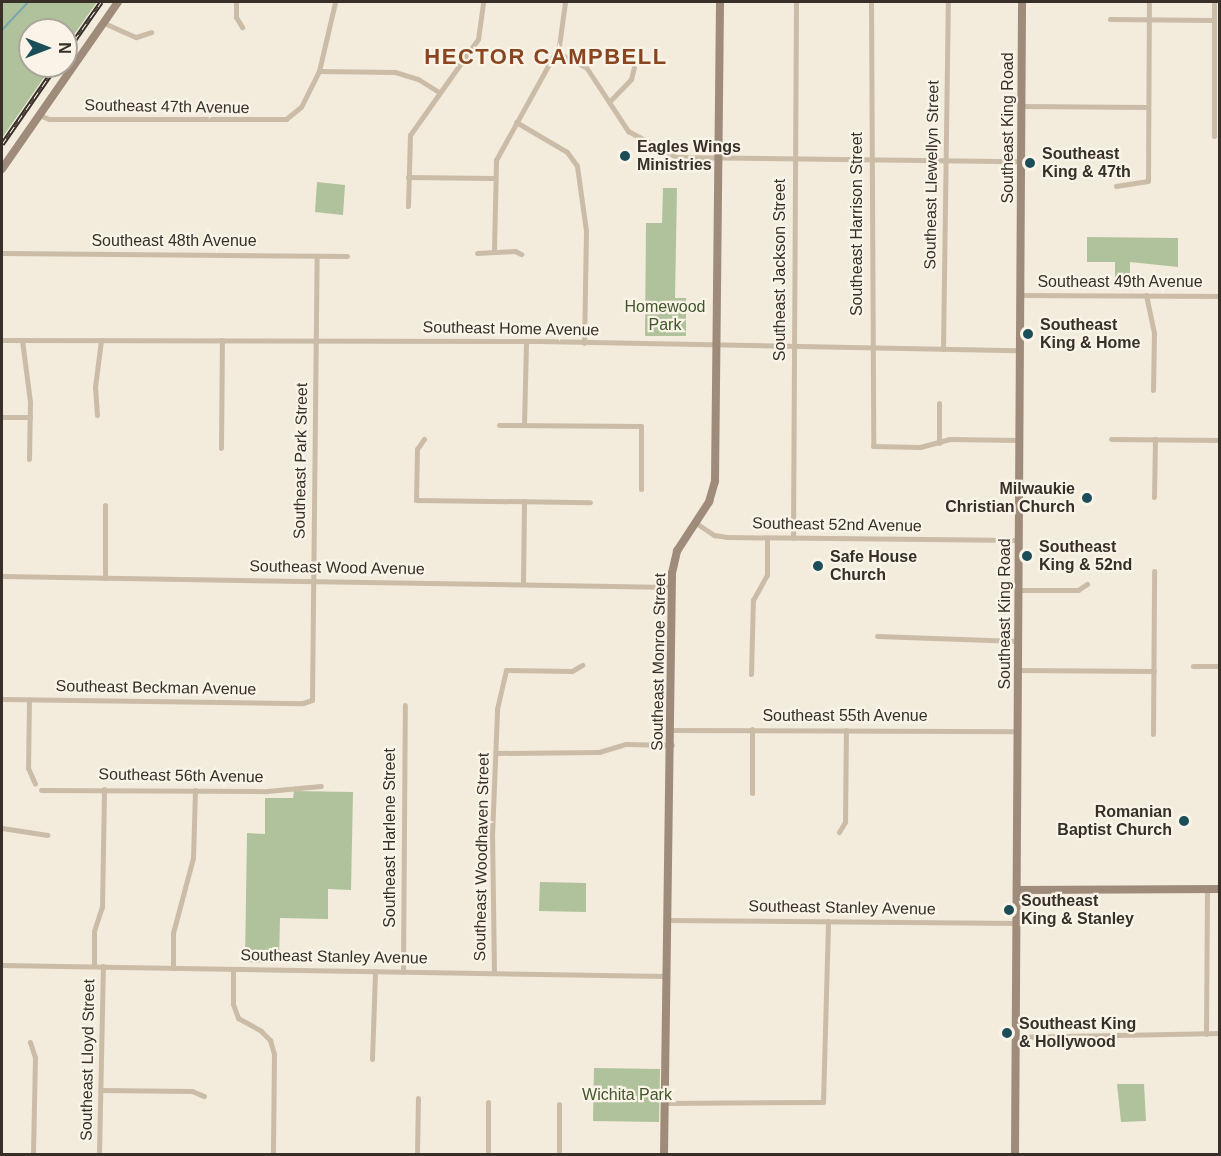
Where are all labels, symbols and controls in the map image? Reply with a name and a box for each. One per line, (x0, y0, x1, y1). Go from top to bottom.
north arrow (18, 18, 78, 78)
text: N (56, 42, 73, 54)
district label: HECTOR CAMPBELL (424, 44, 668, 70)
street label: Southeast King Road (998, 52, 1018, 204)
street label: Southeast Llewellyn Street (921, 80, 943, 270)
street label: Southeast 47th Avenue (84, 96, 250, 118)
street label: Southeast Harrison Street (847, 132, 867, 316)
place label: Eagles Wings Ministries (637, 137, 741, 175)
place label: Southeast King & 47th (1042, 144, 1131, 182)
marker: Eagles Wings Ministries (618, 149, 632, 163)
marker: Southeast King & 47th (1023, 156, 1037, 170)
street label: Southeast Jackson Street (770, 179, 790, 361)
street label: Southeast 48th Avenue (91, 231, 257, 251)
street label: Southeast 49th Avenue (1037, 272, 1203, 292)
park label: Homewood Park (625, 297, 705, 335)
place label: Southeast King & Home (1040, 315, 1140, 353)
street label: Southeast Home Avenue (422, 318, 600, 340)
marker: Southeast King & Home (1021, 327, 1035, 341)
street label: Southeast Park Street (290, 383, 312, 539)
place label: Milwaukie Christian Church (945, 479, 1075, 517)
marker: Milwaukie Christian Church (1080, 491, 1094, 505)
street label: Southeast 52nd Avenue (752, 514, 922, 536)
place label: Southeast King & 52nd (1039, 537, 1132, 575)
street label: Southeast King Road (995, 538, 1015, 690)
place label: Safe House Church (830, 547, 917, 585)
marker: Southeast King & 52nd (1020, 549, 1034, 563)
street label: Southeast Wood Avenue (249, 557, 425, 579)
marker: Safe House Church (811, 559, 825, 573)
street label: Southeast Monroe Street (648, 573, 670, 751)
street label: Southeast Beckman Avenue (55, 677, 257, 699)
street label: Southeast 55th Avenue (762, 706, 928, 726)
street label: Southeast Harlene Street (380, 748, 400, 928)
street label: Southeast Woodhaven Street (471, 752, 493, 962)
street label: Southeast 56th Avenue (98, 765, 264, 787)
place label: Romanian Baptist Church (1057, 802, 1172, 840)
marker: Romanian Baptist Church (1177, 814, 1191, 828)
place label: Southeast King & Stanley (1021, 891, 1134, 929)
street label: Southeast Stanley Avenue (748, 897, 936, 919)
marker: Southeast King & Stanley (1002, 903, 1016, 917)
street label: Southeast Stanley Avenue (240, 946, 428, 968)
street label: Southeast Lloyd Street (77, 979, 99, 1141)
place label: Southeast King & Hollywood (1019, 1014, 1136, 1052)
marker: Southeast King & Hollywood (1000, 1026, 1014, 1040)
park label: Wichita Park (582, 1085, 672, 1105)

